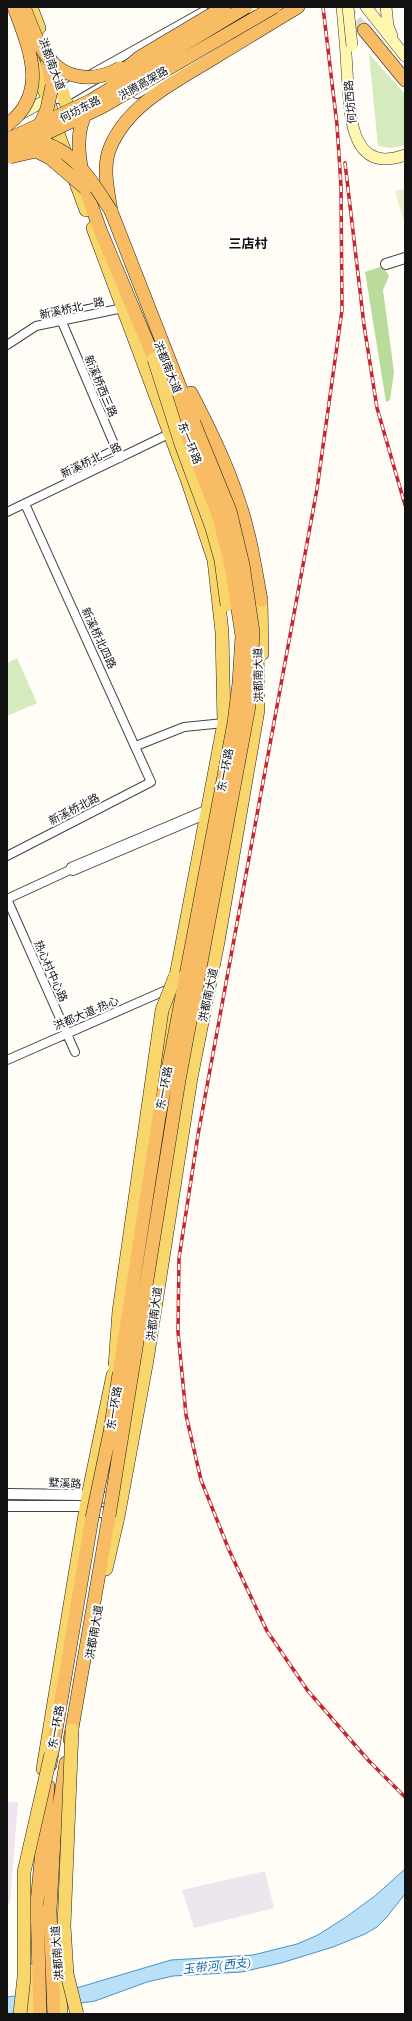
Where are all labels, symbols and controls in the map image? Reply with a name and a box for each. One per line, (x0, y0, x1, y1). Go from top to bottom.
street label: 洪都南大道 (35, 36, 68, 93)
street label: 洪腾高架路 (116, 63, 171, 104)
street label: 何坊西路 (341, 79, 360, 125)
street label: 何坊东路 (57, 93, 103, 126)
district label: 三店村 (228, 235, 268, 252)
street label: 新溪桥北一路 (38, 294, 106, 323)
street label: 洪都南大道 (150, 339, 185, 395)
street label: 新溪桥西三路 (81, 353, 120, 420)
street label: 东一环路 (174, 420, 205, 466)
street label: 新溪桥北二路 (58, 439, 124, 482)
street label: 新溪桥北四路 (78, 605, 119, 671)
street label: 洪都南大道 (251, 647, 266, 703)
street label: 东一环路 (214, 747, 237, 793)
street label: 新溪桥北路 (46, 790, 102, 829)
street label: 热心村中心路 (30, 938, 71, 1004)
street label: 洪都南大道 (195, 967, 222, 1024)
street label: 洪都大道-热心 (51, 993, 121, 1034)
street label: 东一环路 (153, 1065, 176, 1111)
street label: 洪都南大道 (143, 1286, 166, 1342)
street label: 东一环路 (104, 1385, 125, 1431)
street label: 墅溪路 (48, 1475, 82, 1492)
street label: 洪都南大道 (82, 1604, 107, 1660)
street label: 东一环路 (45, 1704, 68, 1750)
street label: 洪都南大道 (48, 1925, 67, 1981)
water label: 玉带河(西支) (182, 1954, 252, 1978)

